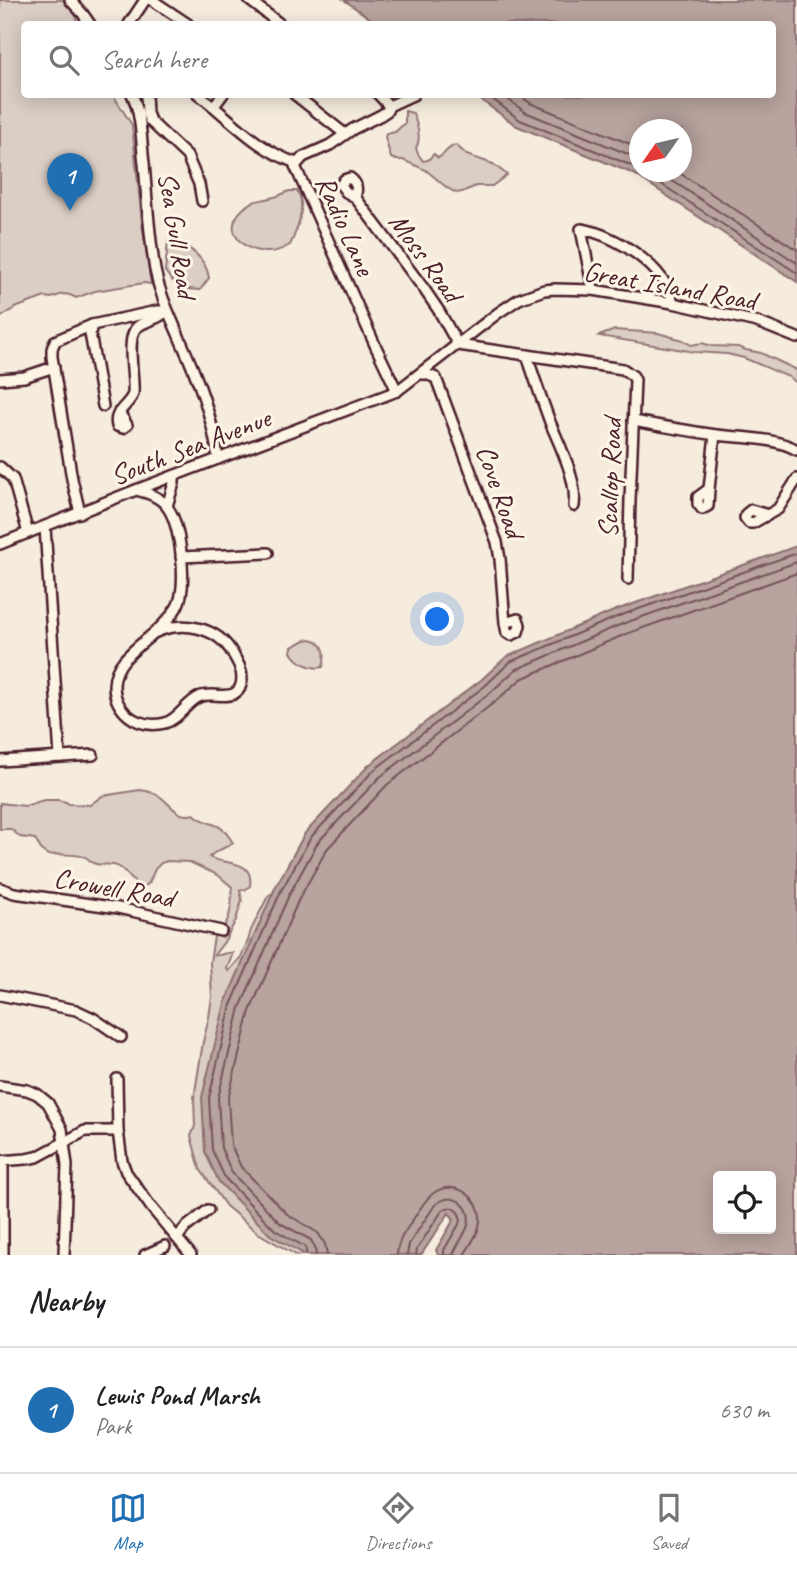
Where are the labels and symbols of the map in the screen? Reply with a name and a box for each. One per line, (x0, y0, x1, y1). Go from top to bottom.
north arrow (629, 119, 692, 182)
pin: 1 (47, 153, 93, 211)
street label: Sea Gull Road (150, 170, 205, 304)
street label: Radio Lane (308, 170, 384, 282)
street label: Moss Road (381, 206, 472, 312)
street label: Great Island Road (581, 253, 763, 319)
street label: South Sea Avenue (105, 399, 277, 493)
street label: Scallop Road (590, 414, 629, 539)
street label: Cove Road (468, 440, 534, 546)
your location (420, 602, 454, 636)
street label: Crowell Road (51, 860, 180, 916)

